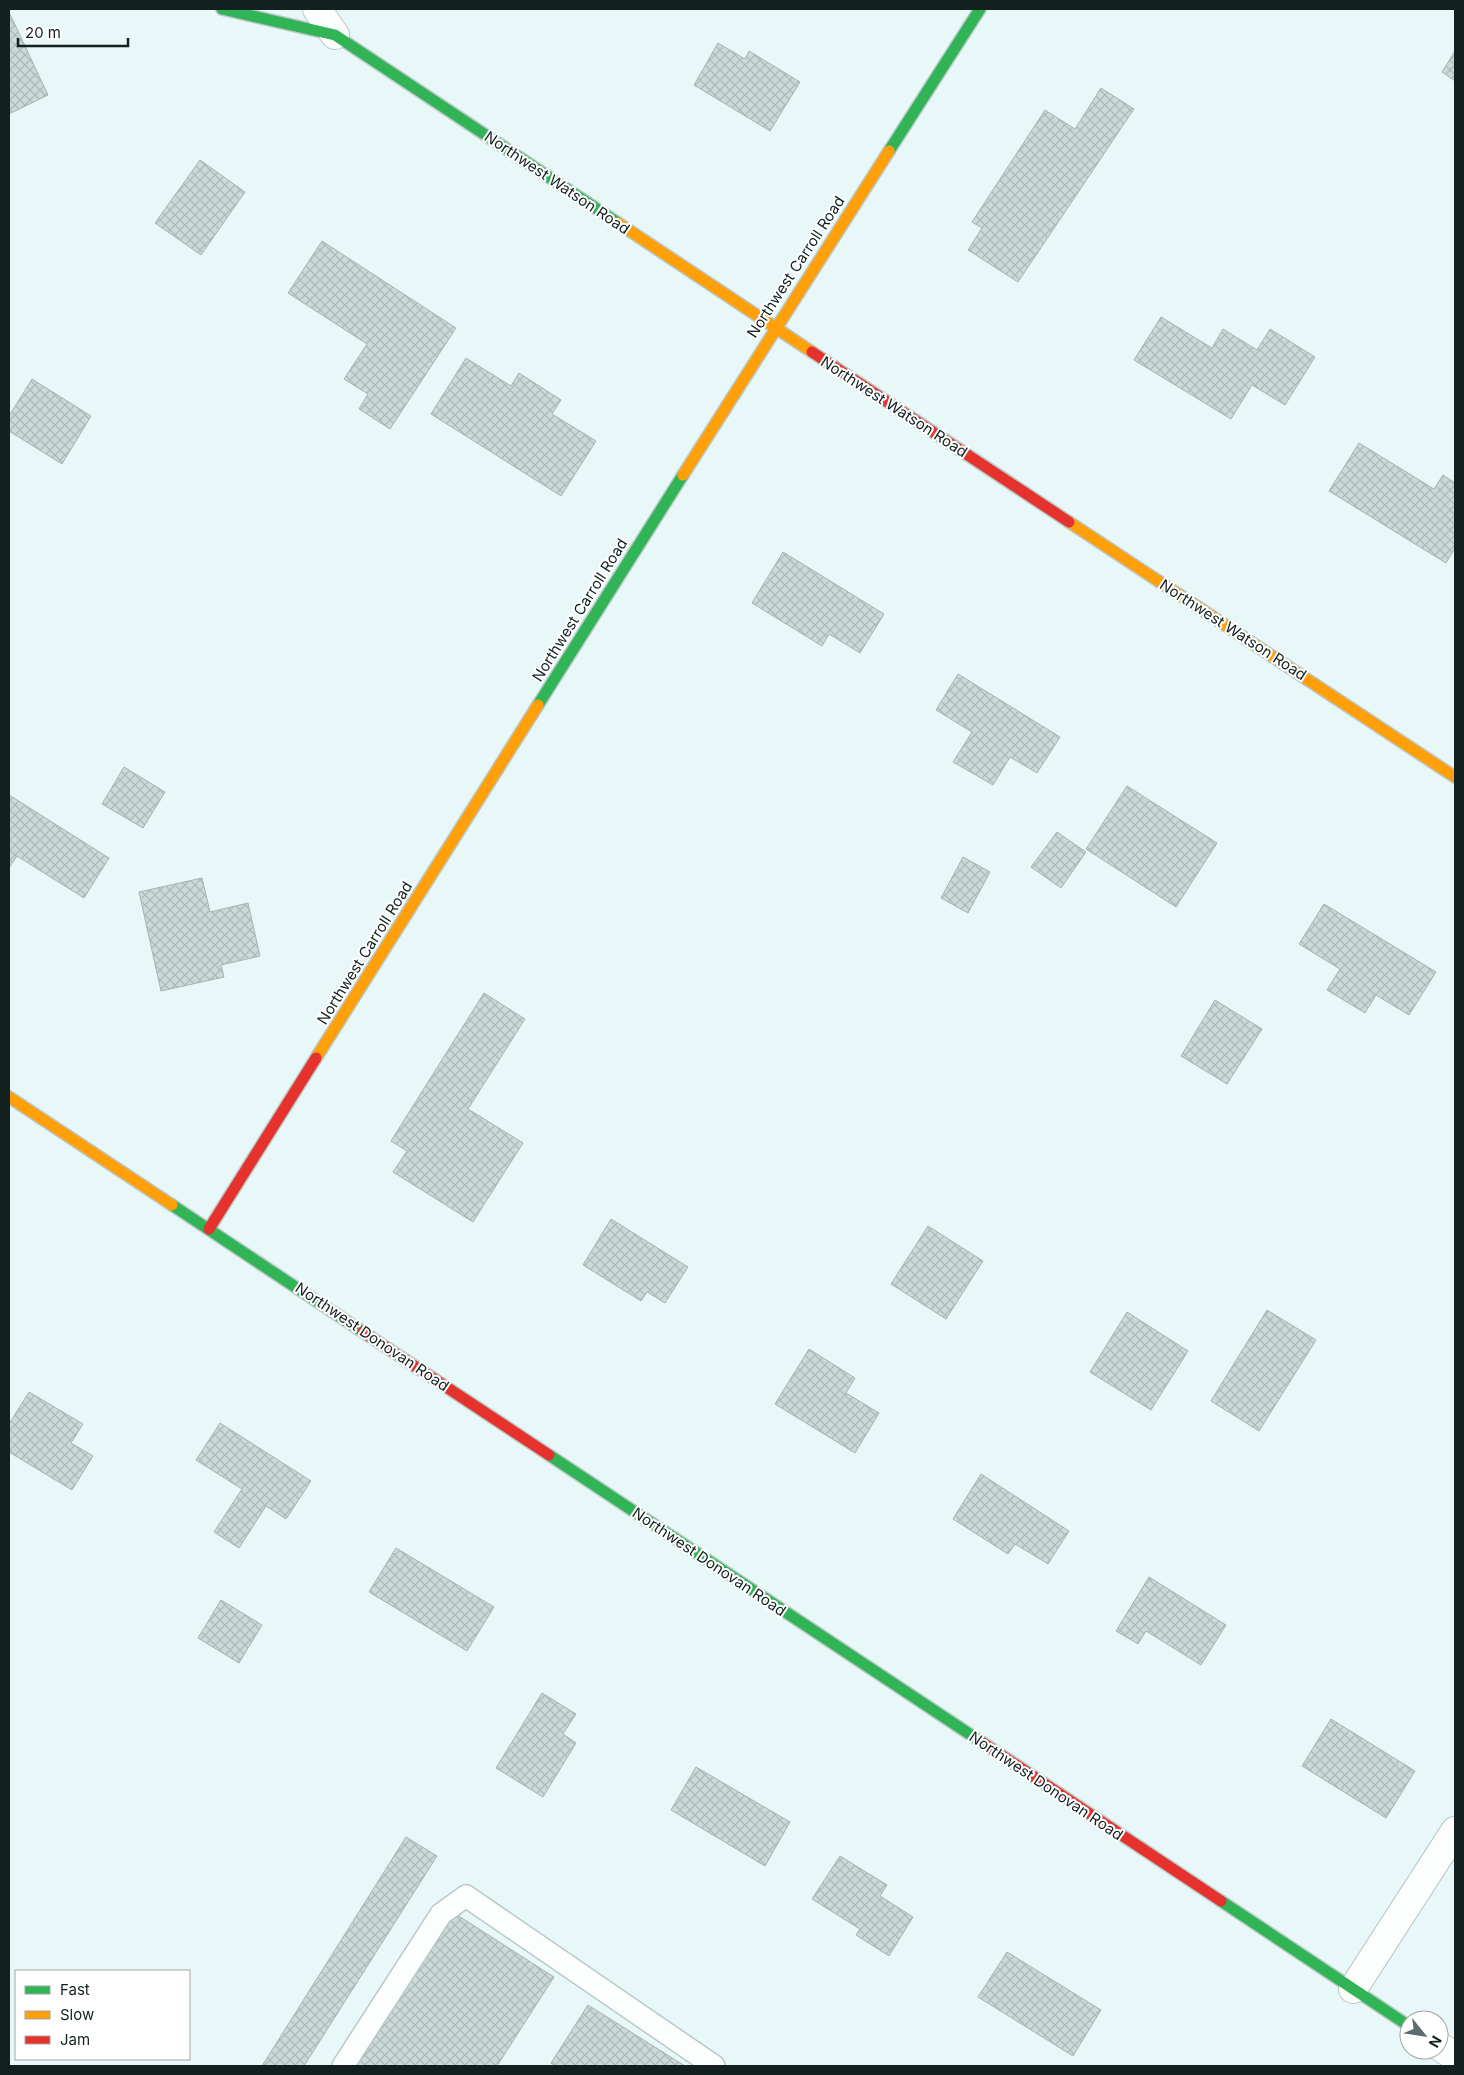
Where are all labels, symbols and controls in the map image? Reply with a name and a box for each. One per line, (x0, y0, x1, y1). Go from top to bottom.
scale bar (18, 15, 128, 47)
text: 20 m (25, 23, 61, 42)
street label: Northwest Watson Road (481, 127, 634, 238)
street label: Northwest Carroll Road (743, 192, 849, 341)
street label: Northwest Watson Road (817, 352, 971, 461)
street label: Northwest Carroll Road (528, 535, 631, 685)
street label: Northwest Watson Road (1156, 575, 1310, 684)
street label: Northwest Carroll Road (313, 878, 416, 1028)
street label: Northwest Donovan Road (292, 1278, 453, 1395)
street label: Northwest Donovan Road (629, 1503, 790, 1620)
street label: Northwest Donovan Road (966, 1727, 1127, 1844)
legend (15, 1970, 190, 2060)
text: Fast (60, 1980, 90, 1999)
text: Slow (60, 2005, 94, 2024)
north arrow (1399, 2010, 1449, 2060)
text: Jam (60, 2030, 90, 2049)
text: N (1426, 2033, 1446, 2051)

